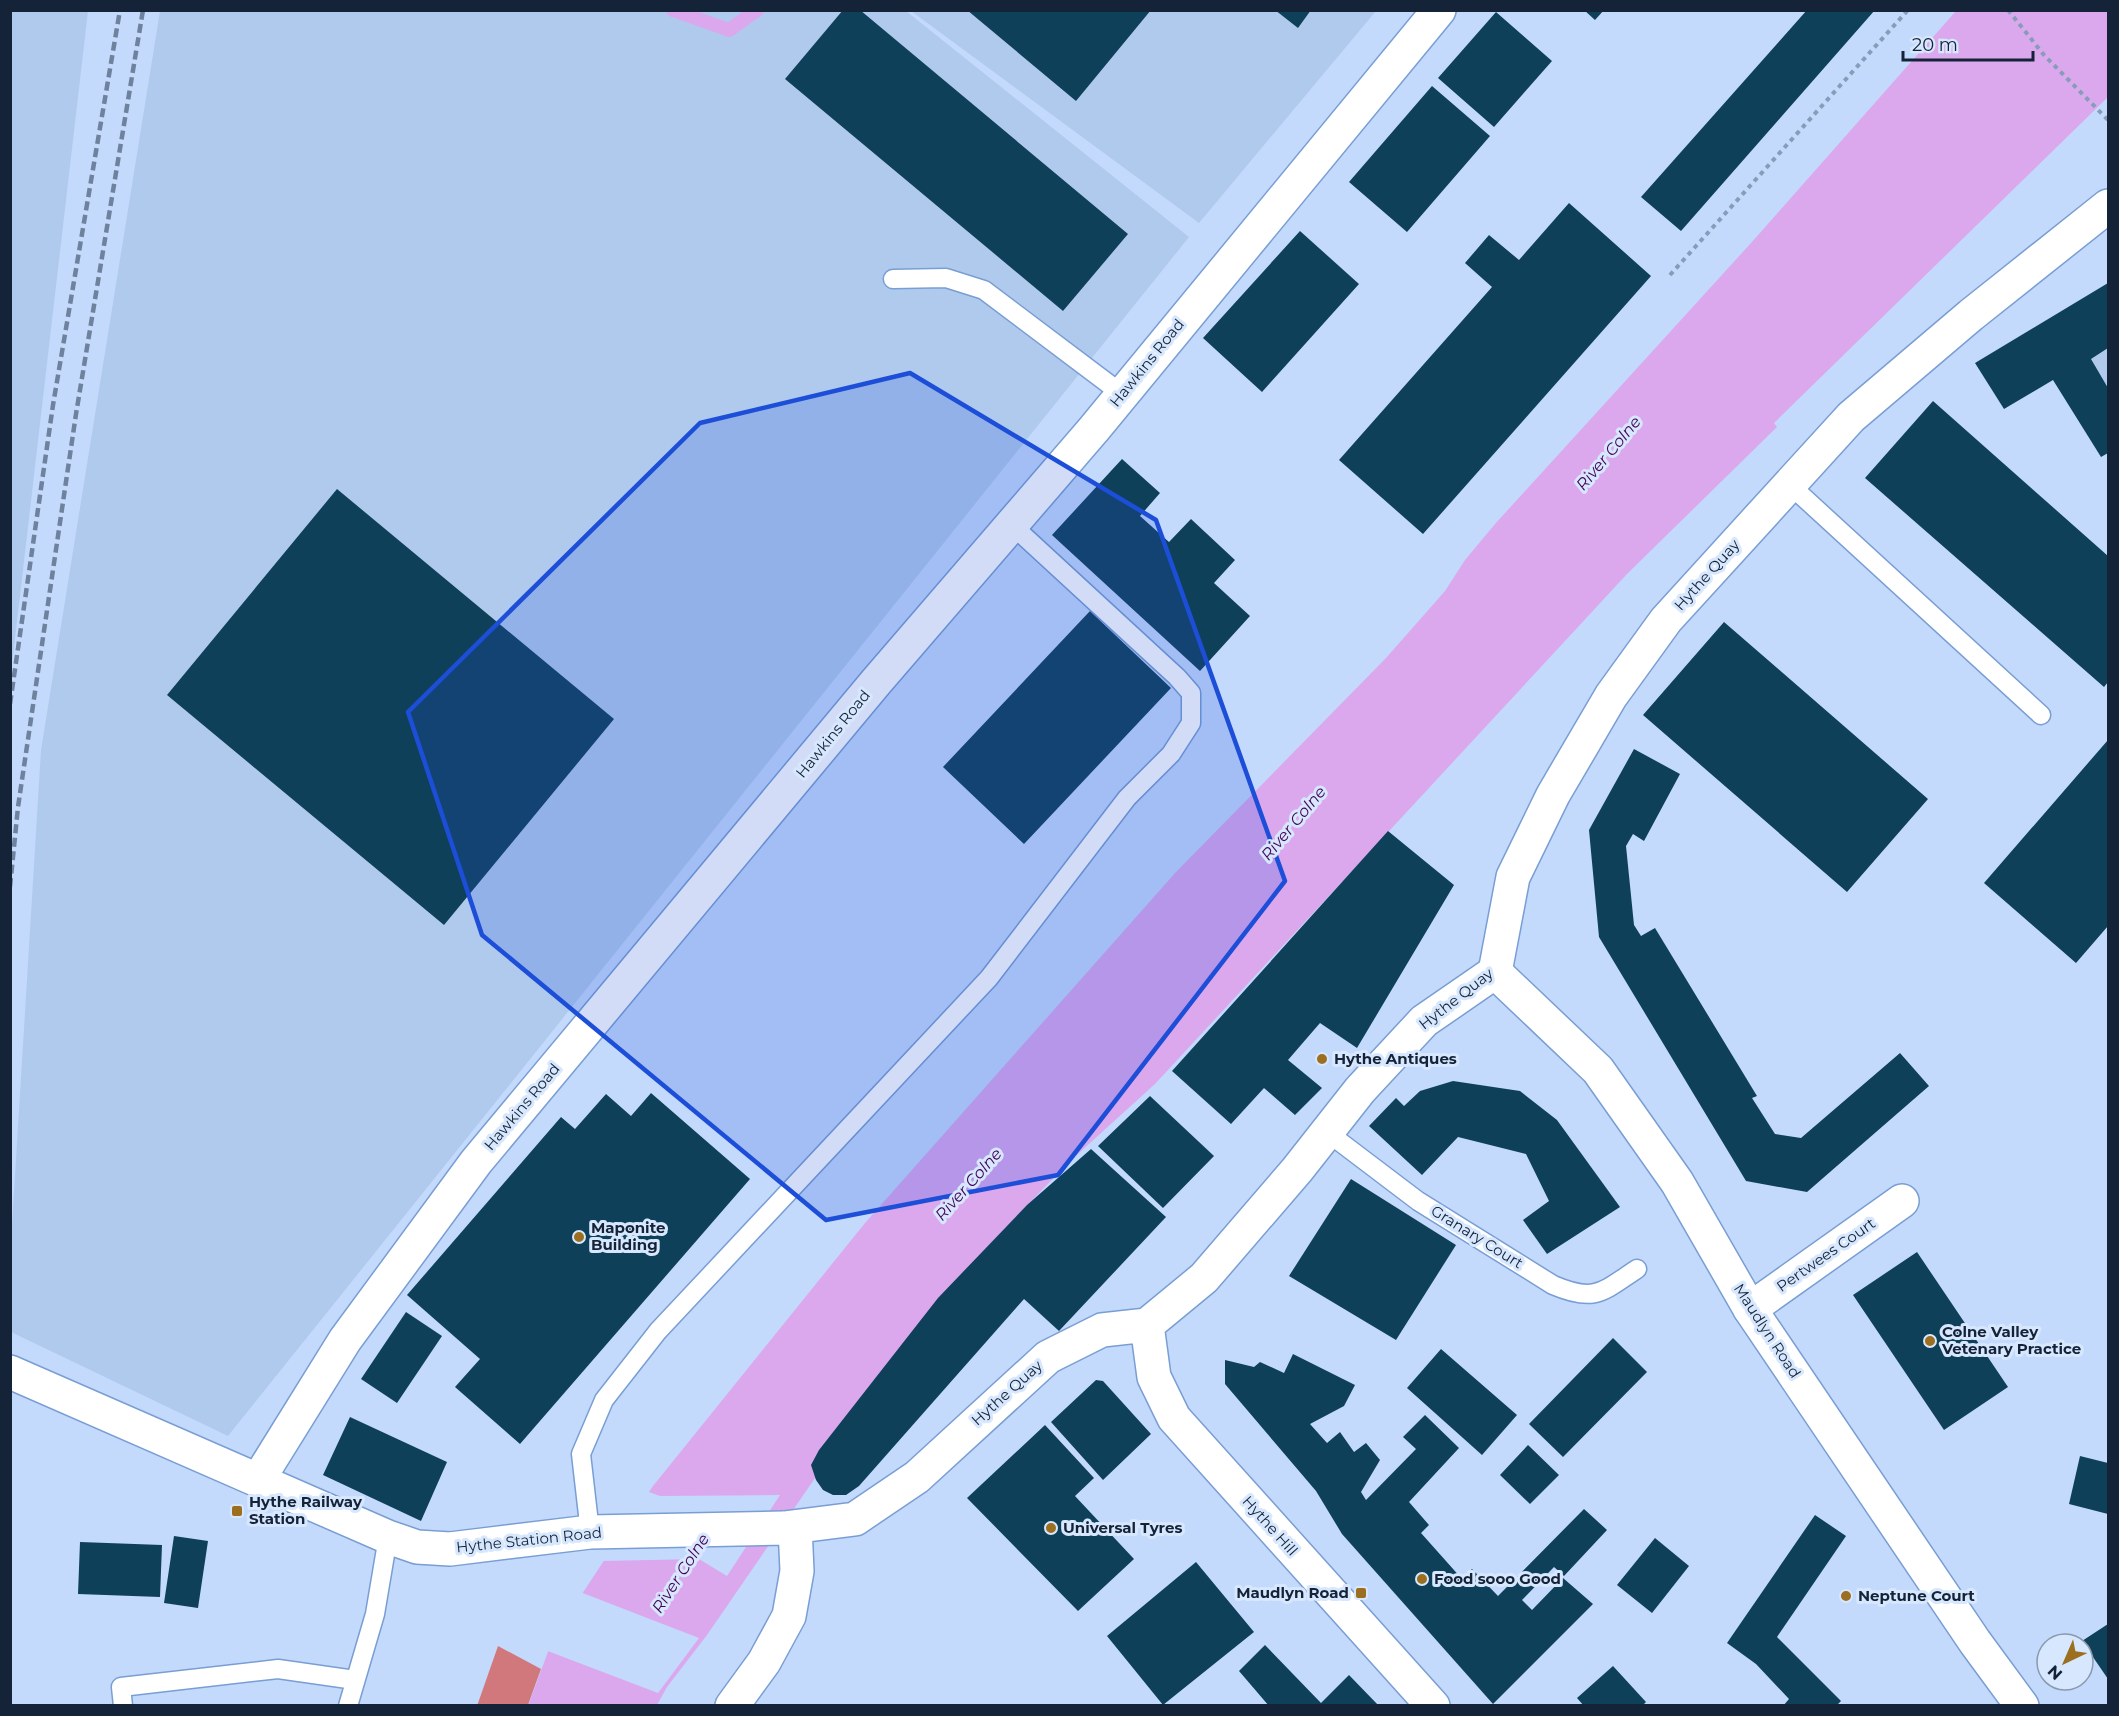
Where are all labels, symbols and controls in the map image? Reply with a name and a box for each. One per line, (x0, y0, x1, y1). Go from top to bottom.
scale bar (1903, 24, 2034, 62)
text: 20 m (1912, 34, 1958, 56)
street label: Hawkins Road (1105, 315, 1188, 411)
water label: River Colne (1572, 413, 1645, 494)
street label: Hythe Quay (1670, 535, 1744, 614)
street label: Hawkins Road (791, 686, 874, 782)
water label: River Colne (1257, 783, 1330, 864)
street label: Hythe Quay (1415, 963, 1497, 1033)
place label: Hythe Antiques (1334, 1049, 1457, 1068)
marker: Hythe Antiques (1315, 1052, 1329, 1066)
street label: Hawkins Road (480, 1059, 564, 1154)
water label: River Colne (931, 1144, 1006, 1224)
street label: Granary Court (1428, 1201, 1527, 1272)
street label: Pertwees Court (1773, 1213, 1879, 1296)
place label: Maponite Building (591, 1218, 665, 1254)
marker: Maponite Building (572, 1230, 586, 1244)
street label: Maudlyn Road (1730, 1280, 1805, 1382)
place label: Colne Valley Vetenary Practice (1941, 1322, 2081, 1358)
marker: Colne Valley Vetenary Practice (1923, 1334, 1937, 1348)
street label: Hythe Quay (967, 1355, 1047, 1429)
place label: Hythe Railway Station (249, 1492, 363, 1528)
street label: Hythe Hill (1239, 1492, 1302, 1560)
marker: Hythe Railway Station (230, 1504, 244, 1518)
place label: Universal Tyres (1063, 1518, 1182, 1537)
marker: Universal Tyres (1044, 1521, 1058, 1535)
street label: Hythe Station Road (455, 1522, 603, 1557)
water label: River Colne (648, 1530, 713, 1616)
place label: Food sooo Good (1434, 1569, 1561, 1588)
marker: Food sooo Good (1415, 1572, 1429, 1586)
place label: Maudlyn Road (1236, 1583, 1349, 1602)
marker: Maudlyn Road (1354, 1586, 1368, 1600)
place label: Neptune Court (1858, 1586, 1975, 1605)
marker: Neptune Court (1839, 1589, 1853, 1603)
north arrow (2035, 1632, 2095, 1692)
text: N (2044, 1661, 2066, 1684)

